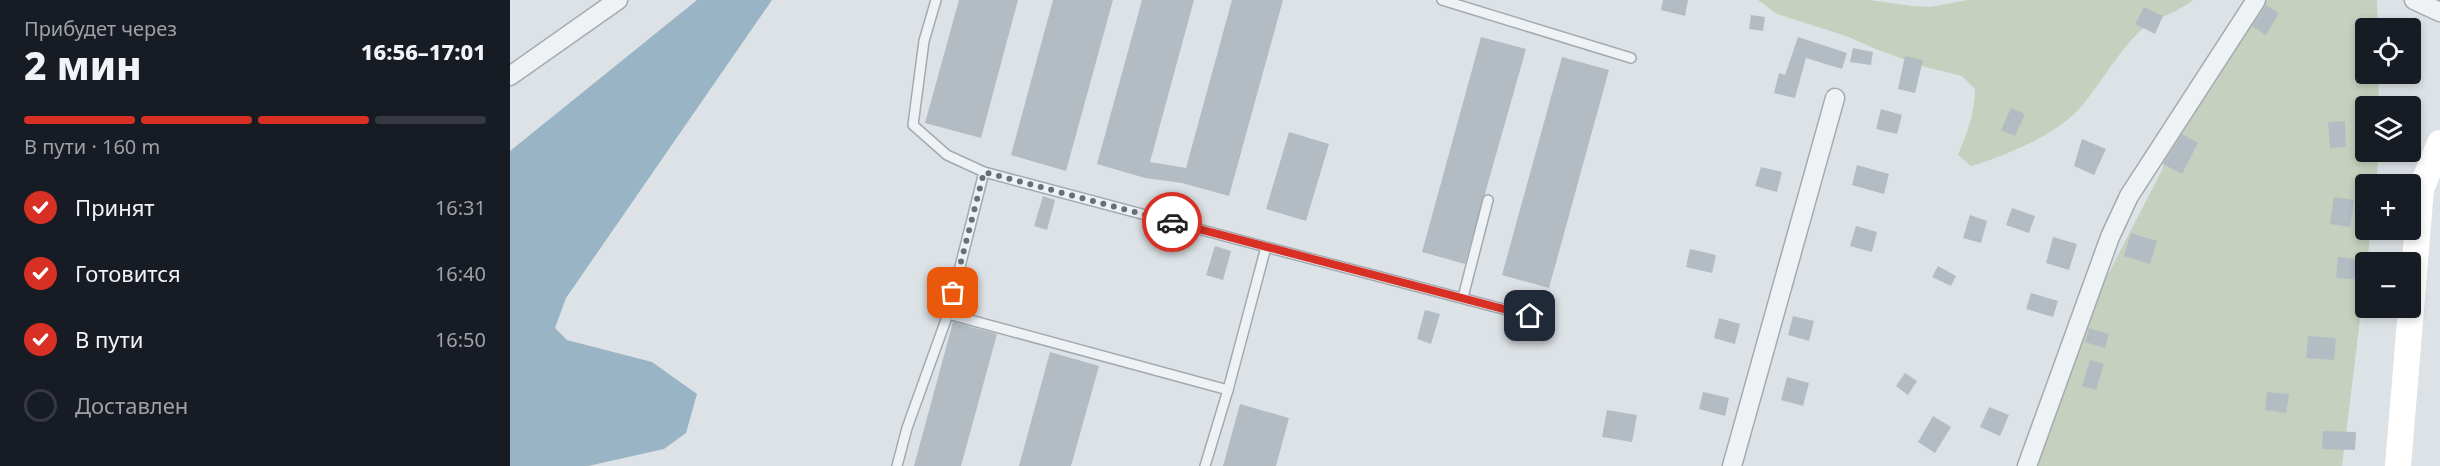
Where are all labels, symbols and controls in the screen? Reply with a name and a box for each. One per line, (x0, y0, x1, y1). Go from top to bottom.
text: Прибудет через (24, 15, 177, 42)
map controls (2355, 18, 2421, 318)
button: locate (2355, 18, 2421, 84)
text: 16:56–17:01 (361, 36, 486, 66)
text: 2 мин (24, 38, 142, 91)
button: layers (2355, 96, 2421, 162)
text: В пути · 160 m (24, 133, 160, 160)
button: + (2355, 174, 2421, 240)
icon: check (24, 191, 57, 224)
text: Принят (75, 192, 155, 222)
courier (1142, 192, 1202, 252)
text: 16:31 (435, 194, 486, 221)
icon: car (1156, 206, 1189, 239)
button: − (2355, 252, 2421, 318)
icon: check (24, 257, 57, 290)
text: Готовится (75, 258, 181, 288)
text: 16:40 (435, 260, 486, 287)
pin (927, 267, 978, 318)
icon: bag (936, 276, 969, 309)
pin (1504, 290, 1555, 341)
icon: home (1513, 299, 1546, 332)
icon: check (24, 323, 57, 356)
text: В пути (75, 324, 143, 354)
text: 16:50 (435, 326, 486, 353)
text: Доставлен (75, 390, 188, 420)

